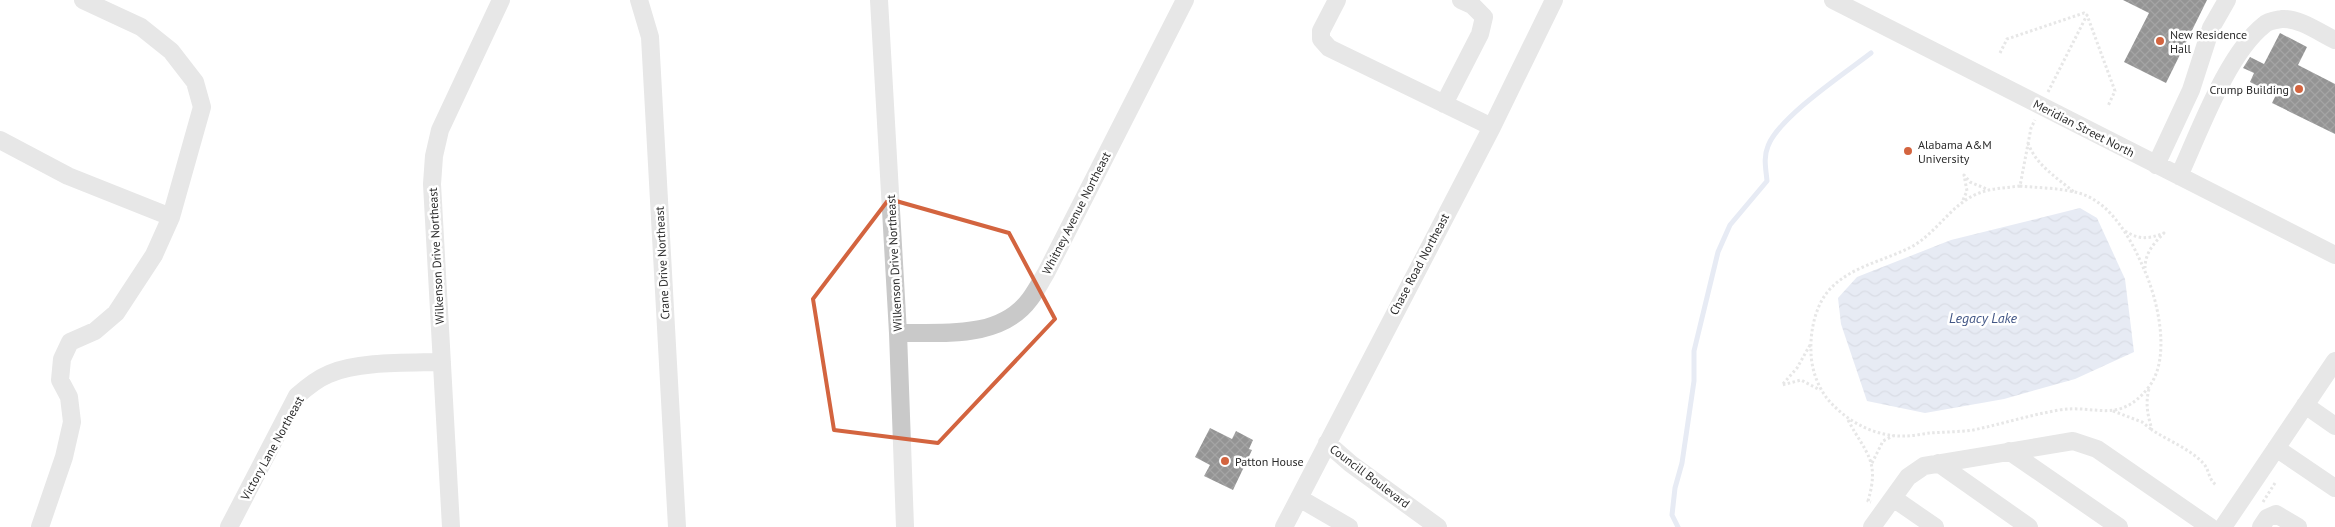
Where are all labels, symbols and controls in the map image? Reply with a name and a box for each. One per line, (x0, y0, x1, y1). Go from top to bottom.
place label: New Residence Hall (2170, 27, 2247, 56)
marker: New Residence Hall (2154, 35, 2166, 47)
place label: Crump Building (2209, 82, 2289, 97)
marker: Crump Building (2293, 83, 2305, 95)
street label: Meridian Street North (2031, 96, 2137, 160)
place label: Alabama A&M University (1918, 137, 1992, 166)
marker: Alabama A&M University (1902, 145, 1914, 157)
street label: Whitney Avenue Northeast (1039, 149, 1113, 277)
street label: Wilkenson Drive Northeast (425, 187, 447, 325)
street label: Wilkenson Drive Northeast (883, 194, 905, 332)
street label: Crane Drive Northeast (652, 206, 672, 320)
street label: Chase Road Northeast (1386, 211, 1452, 317)
water label: Legacy Lake (1949, 309, 2017, 327)
street label: Victory Lane Northeast (237, 393, 307, 504)
street label: Councill Boulevard (1327, 441, 1413, 511)
place label: Patton House (1235, 454, 1304, 469)
marker: Patton House (1219, 455, 1231, 467)

